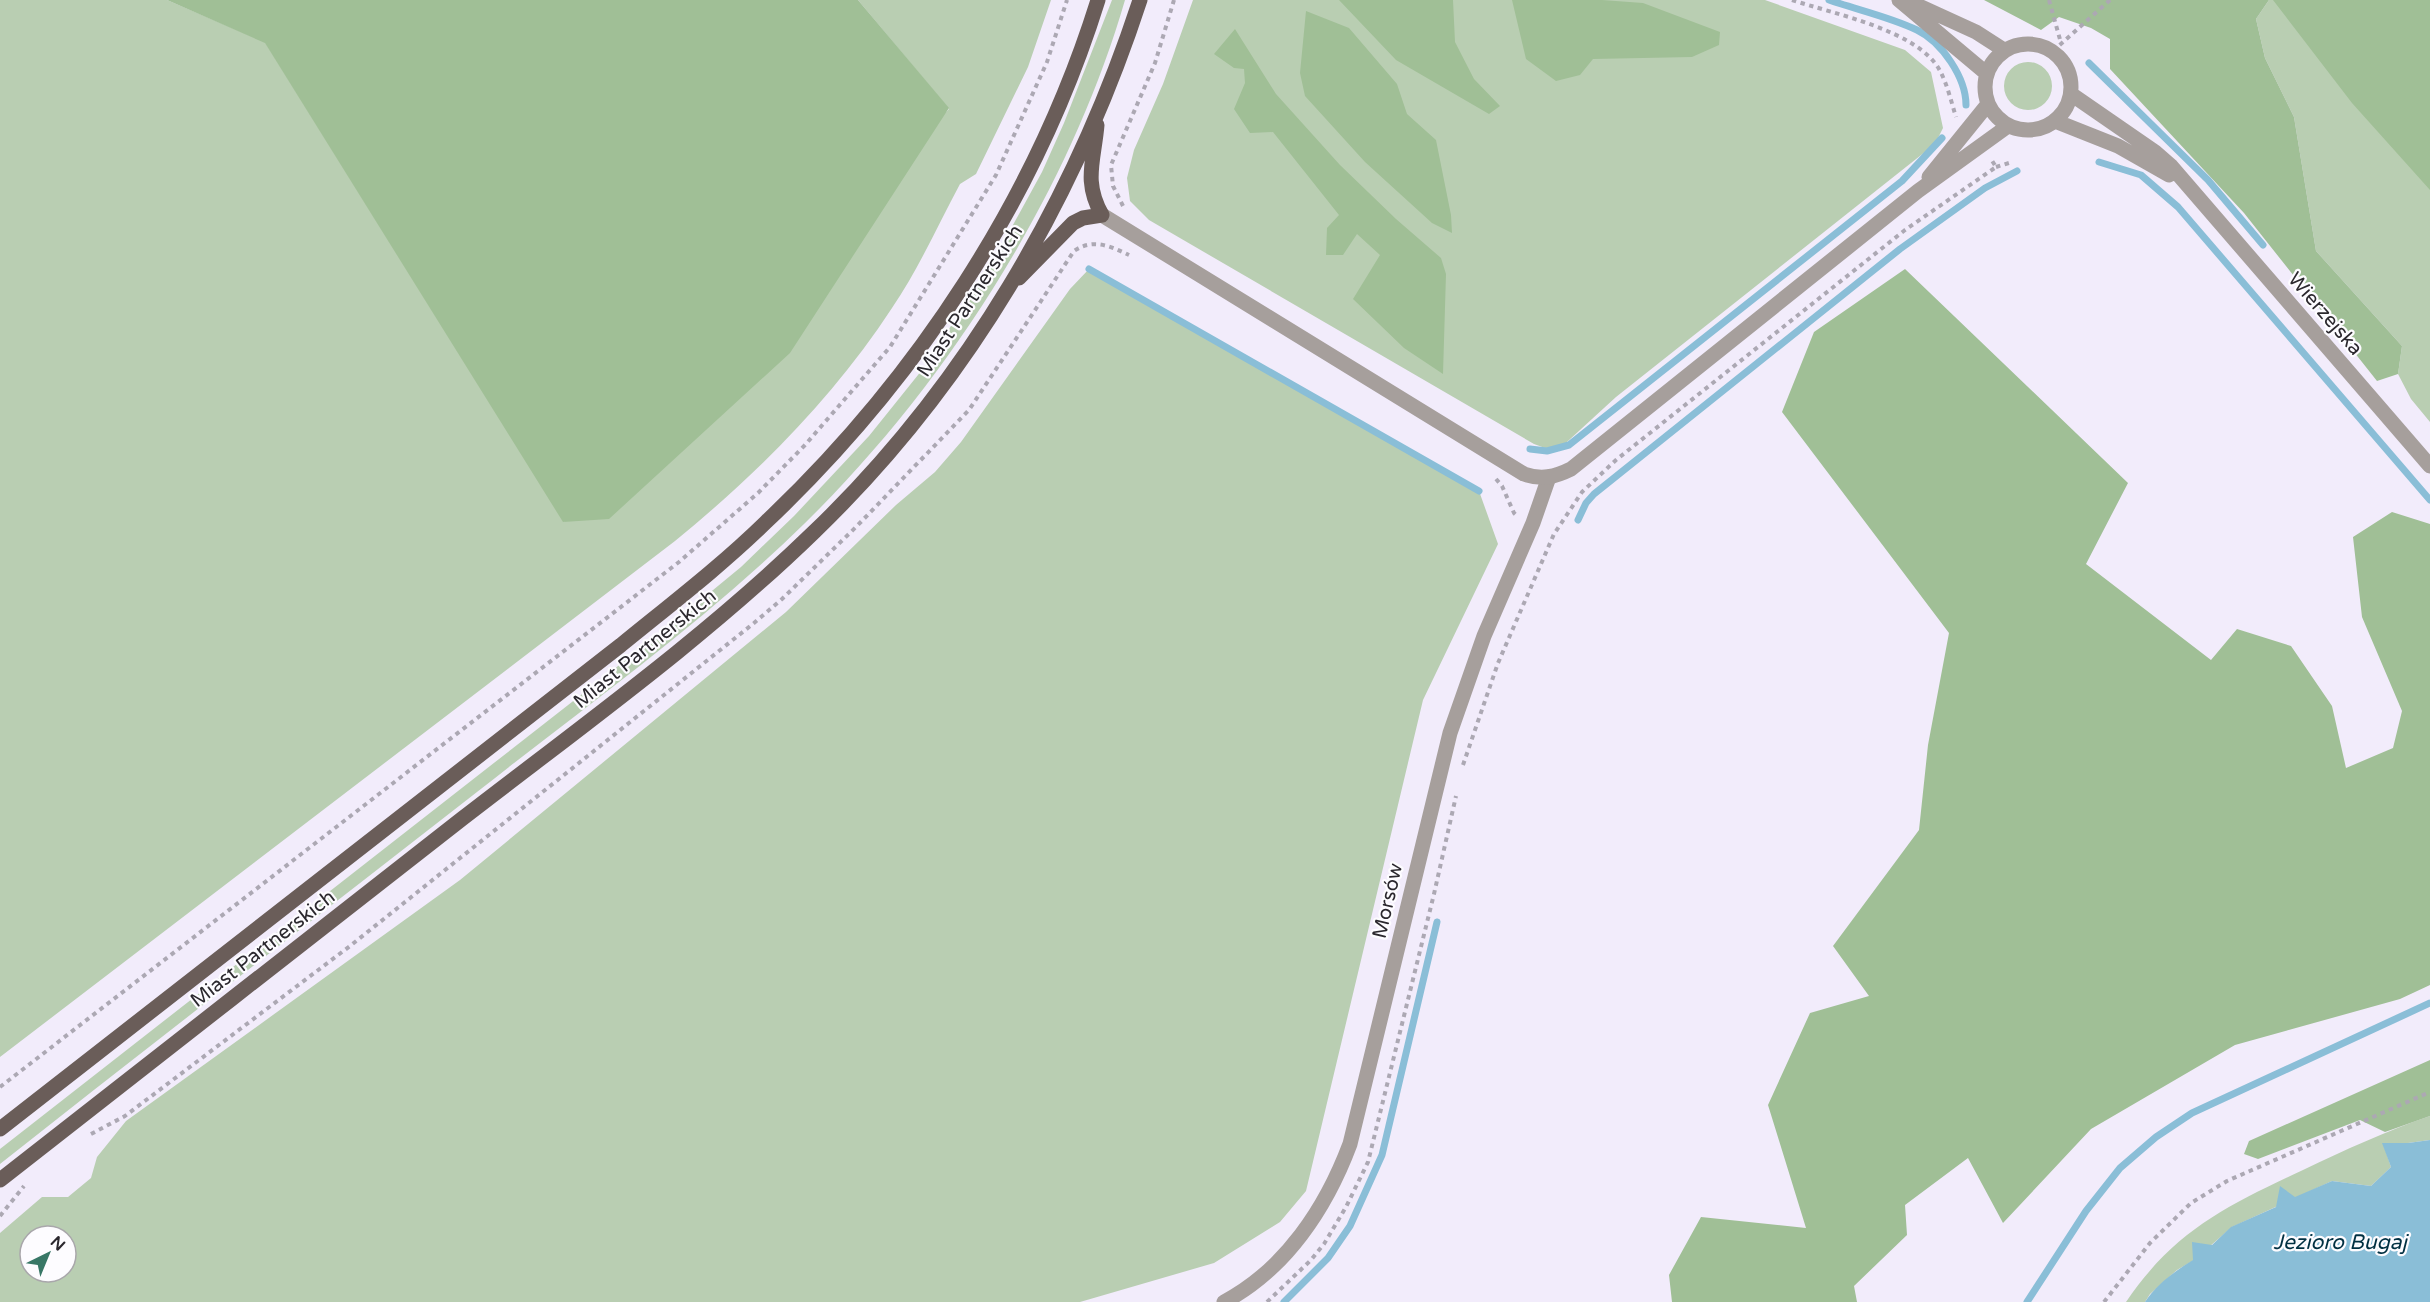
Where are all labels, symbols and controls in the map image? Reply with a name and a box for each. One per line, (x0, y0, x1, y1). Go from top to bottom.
street label: Miast Partnerskich (912, 220, 1028, 382)
street label: Wierzejska (2283, 268, 2367, 360)
street label: Miast Partnerskich (569, 584, 721, 714)
street label: Morsów (1368, 861, 1408, 941)
street label: Miast Partnerskich (186, 885, 340, 1013)
north arrow (18, 1224, 78, 1284)
water label: Jezioro Bugaj (2273, 1230, 2409, 1255)
text: N (46, 1232, 69, 1255)

